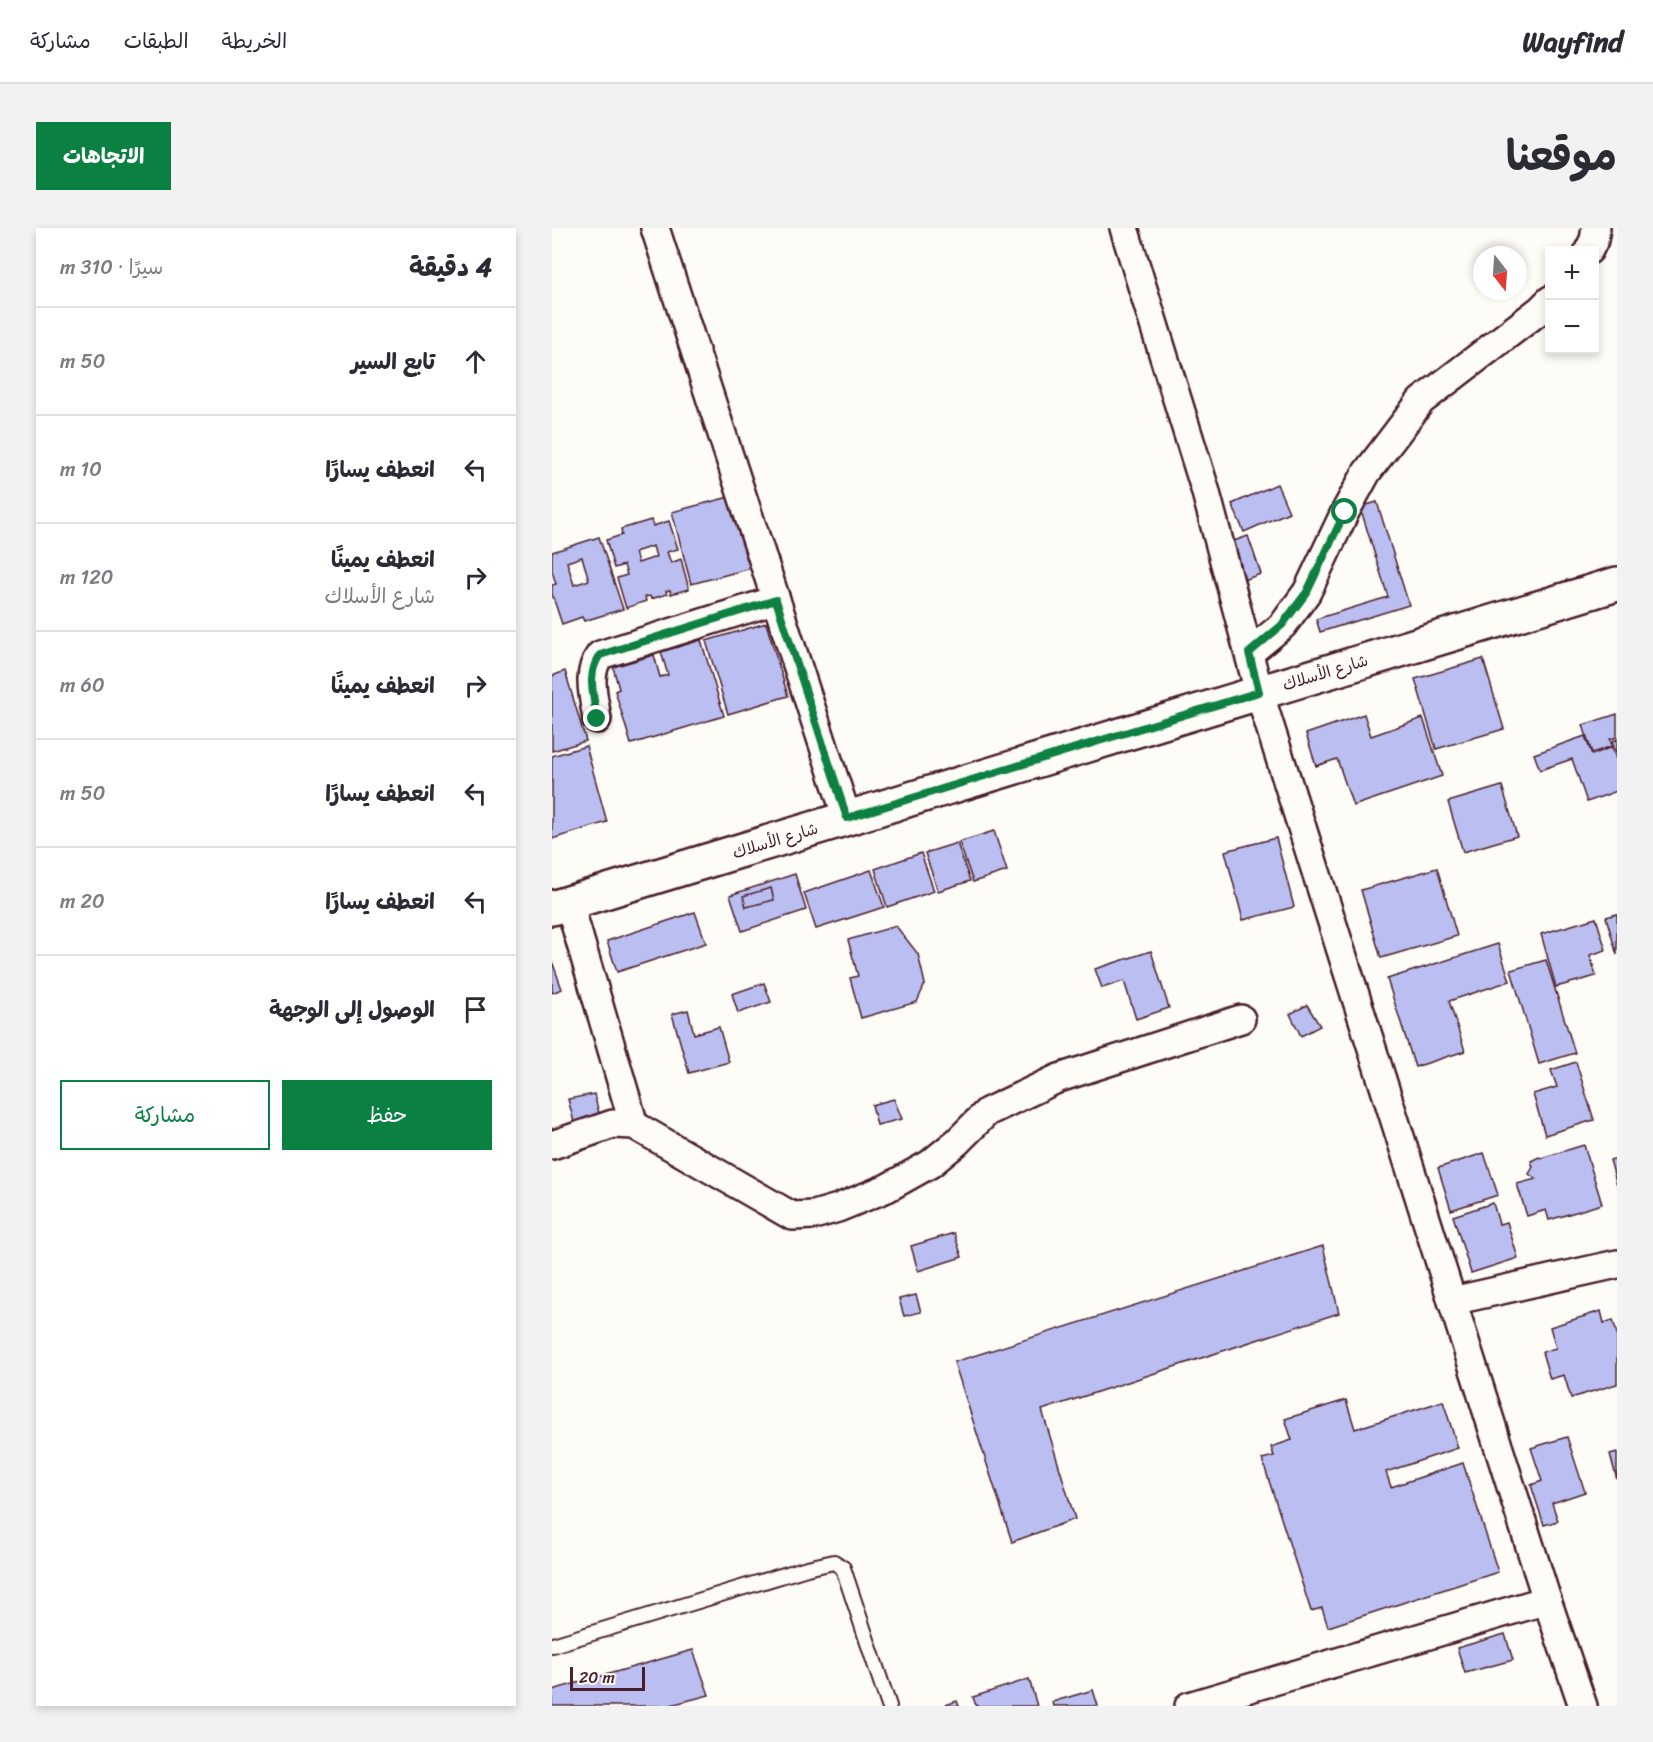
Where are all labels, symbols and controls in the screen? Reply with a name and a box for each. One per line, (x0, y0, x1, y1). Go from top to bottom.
text: Wayfind (1522, 17, 1623, 66)
text: مشاركة (30, 22, 91, 60)
text: الطبقات (124, 22, 189, 60)
text: الخريطة (222, 22, 287, 60)
text: موقعنا (1506, 119, 1617, 193)
button: الاتجاهات (36, 122, 171, 190)
text: 4 دقيقة (409, 244, 492, 290)
north arrow (1473, 246, 1527, 300)
map controls (1545, 246, 1599, 354)
button: + (1545, 246, 1599, 300)
text: سيرًا · 310 m (60, 250, 163, 285)
button: − (1545, 300, 1599, 354)
text: تابع السير (351, 342, 435, 381)
text: 50 m (60, 344, 105, 379)
icon: ahead (459, 345, 492, 378)
text: انعطف يسارًا (325, 450, 435, 489)
text: 10 m (60, 452, 102, 487)
icon: left (459, 453, 492, 486)
route start (1331, 498, 1357, 524)
text: انعطف يمينًا (331, 540, 435, 579)
text: 120 m (60, 560, 113, 595)
icon: right (459, 561, 492, 594)
text: شارع الأسلاك (324, 579, 435, 614)
street label: شارع الأسلاك (1279, 646, 1372, 699)
text: انعطف يمينًا (331, 666, 435, 705)
text: 60 m (60, 668, 105, 703)
icon: right (459, 669, 492, 702)
route end (583, 705, 609, 731)
text: انعطف يسارًا (325, 774, 435, 813)
text: 50 m (60, 776, 105, 811)
icon: left (459, 777, 492, 810)
street label: شارع الأسلاك (729, 814, 822, 867)
text: انعطف يسارًا (325, 882, 435, 921)
text: 20 m (60, 884, 105, 919)
icon: left (459, 885, 492, 918)
text: الوصول إلى الوجهة (269, 990, 435, 1029)
icon: arrive (459, 993, 492, 1026)
button: مشاركة (60, 1080, 270, 1150)
button: حفظ (282, 1080, 492, 1150)
text: 20 m (579, 1663, 615, 1692)
scale bar (570, 1664, 645, 1692)

